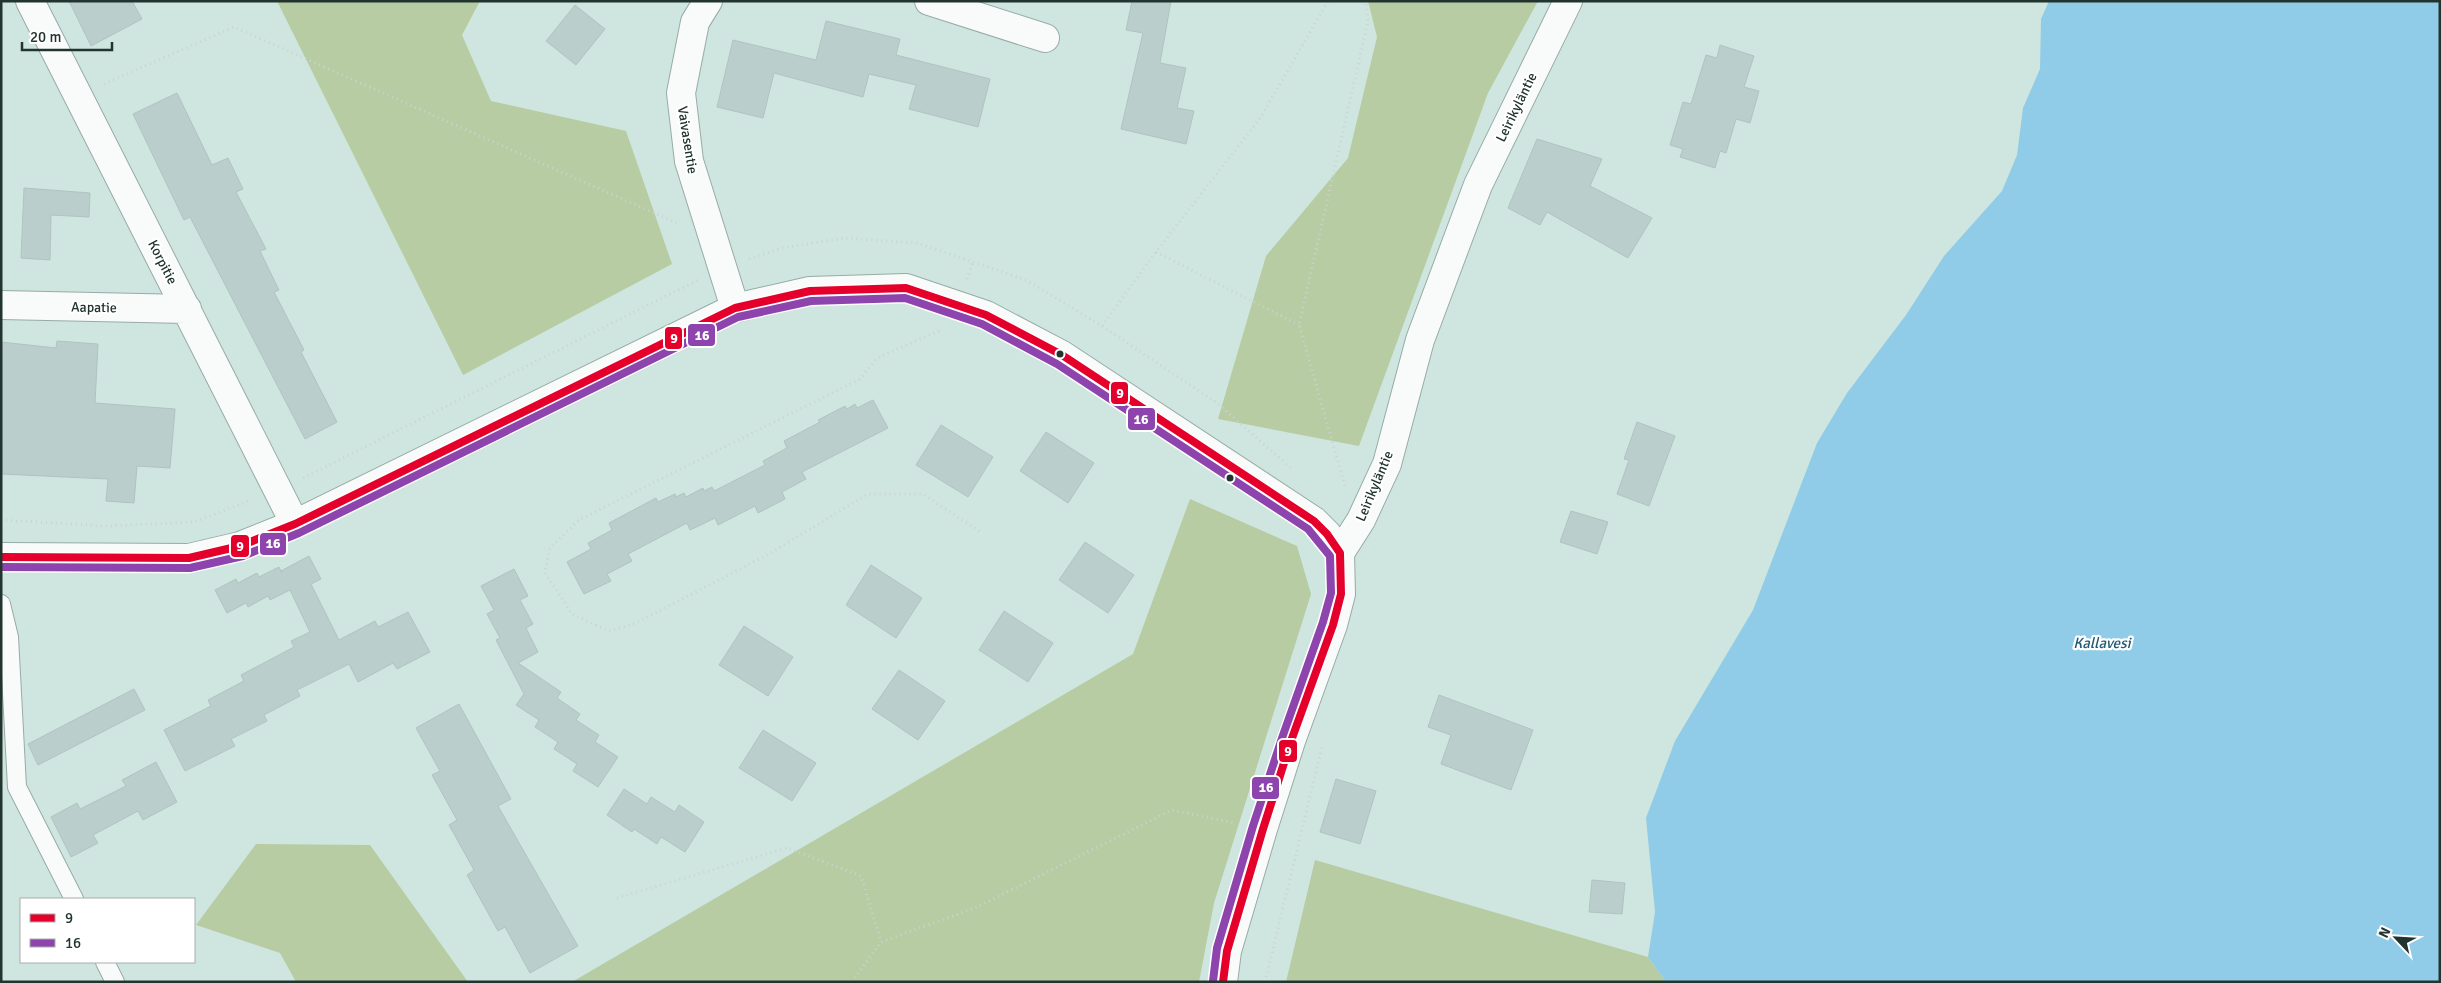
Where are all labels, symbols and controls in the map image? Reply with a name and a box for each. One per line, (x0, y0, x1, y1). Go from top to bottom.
scale bar (22, 20, 112, 52)
text: 20 m (30, 28, 61, 46)
street label: Leirikyläntie (1492, 70, 1541, 145)
street label: Vaivasentie (674, 105, 701, 175)
street label: Korpitie (144, 237, 181, 287)
street label: Aapatie (71, 299, 117, 316)
line badge: 16 (687, 323, 716, 347)
line badge: 9 (664, 326, 683, 350)
text: 16 (694, 327, 710, 344)
text: 9 (670, 330, 678, 347)
unlabelled marker (1055, 349, 1065, 359)
line badge: 9 (1110, 381, 1129, 405)
text: 9 (1116, 385, 1124, 402)
line badge: 16 (1127, 407, 1156, 431)
text: 16 (1133, 411, 1149, 428)
street label: Leirikyläntie (1352, 448, 1397, 524)
unlabelled marker (1225, 473, 1235, 483)
line badge: 16 (259, 532, 287, 556)
line badge: 9 (230, 534, 250, 558)
text: 16 (265, 535, 281, 552)
text: 9 (236, 538, 244, 555)
water label: Kallavesi (2073, 634, 2133, 652)
line badge: 9 (1278, 739, 1298, 763)
text: 9 (1284, 743, 1292, 760)
line badge: 16 (1251, 776, 1280, 800)
text: 16 (1258, 779, 1274, 796)
legend (20, 898, 195, 963)
text: 9 (65, 909, 73, 927)
north arrow (2371, 913, 2421, 963)
text: N (2375, 925, 2394, 941)
text: 16 (65, 934, 81, 952)

